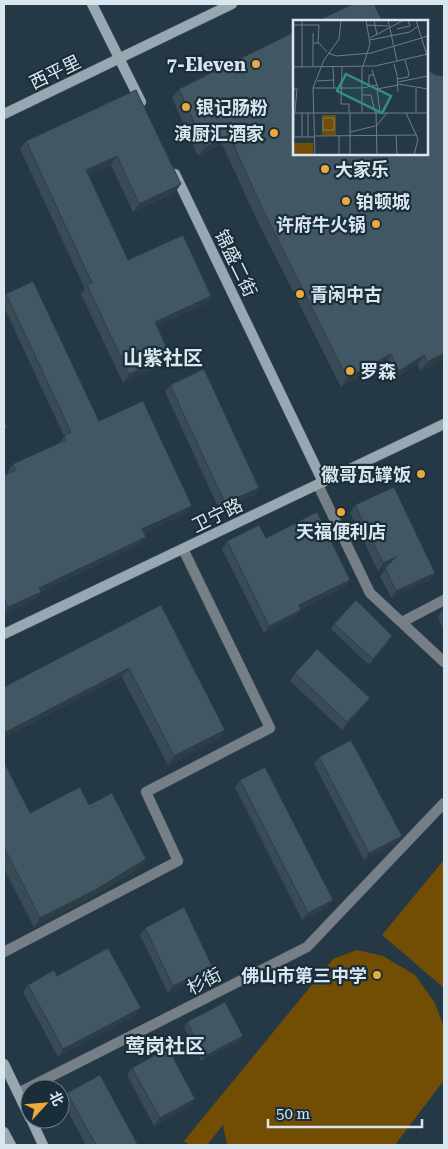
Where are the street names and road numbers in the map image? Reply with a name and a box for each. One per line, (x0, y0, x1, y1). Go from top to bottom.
street label: 西平里 (26, 51, 84, 93)
street label: 锦盛二街 (211, 226, 261, 300)
street label: 卫宁路 (188, 494, 246, 536)
street label: 杉街 (183, 963, 225, 999)

